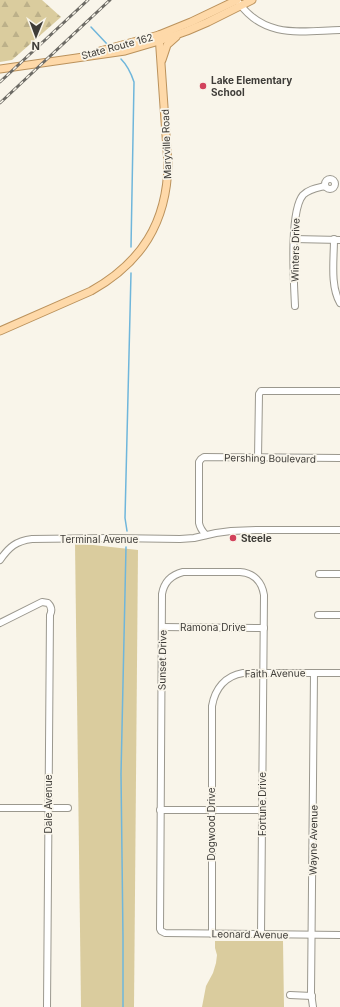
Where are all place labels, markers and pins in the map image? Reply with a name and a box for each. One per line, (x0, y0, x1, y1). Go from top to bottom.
place label: Lake Elementary School (211, 74, 292, 98)
marker: Lake Elementary School (198, 81, 208, 91)
place label: Steele (241, 532, 272, 544)
marker: Steele (228, 533, 238, 543)

